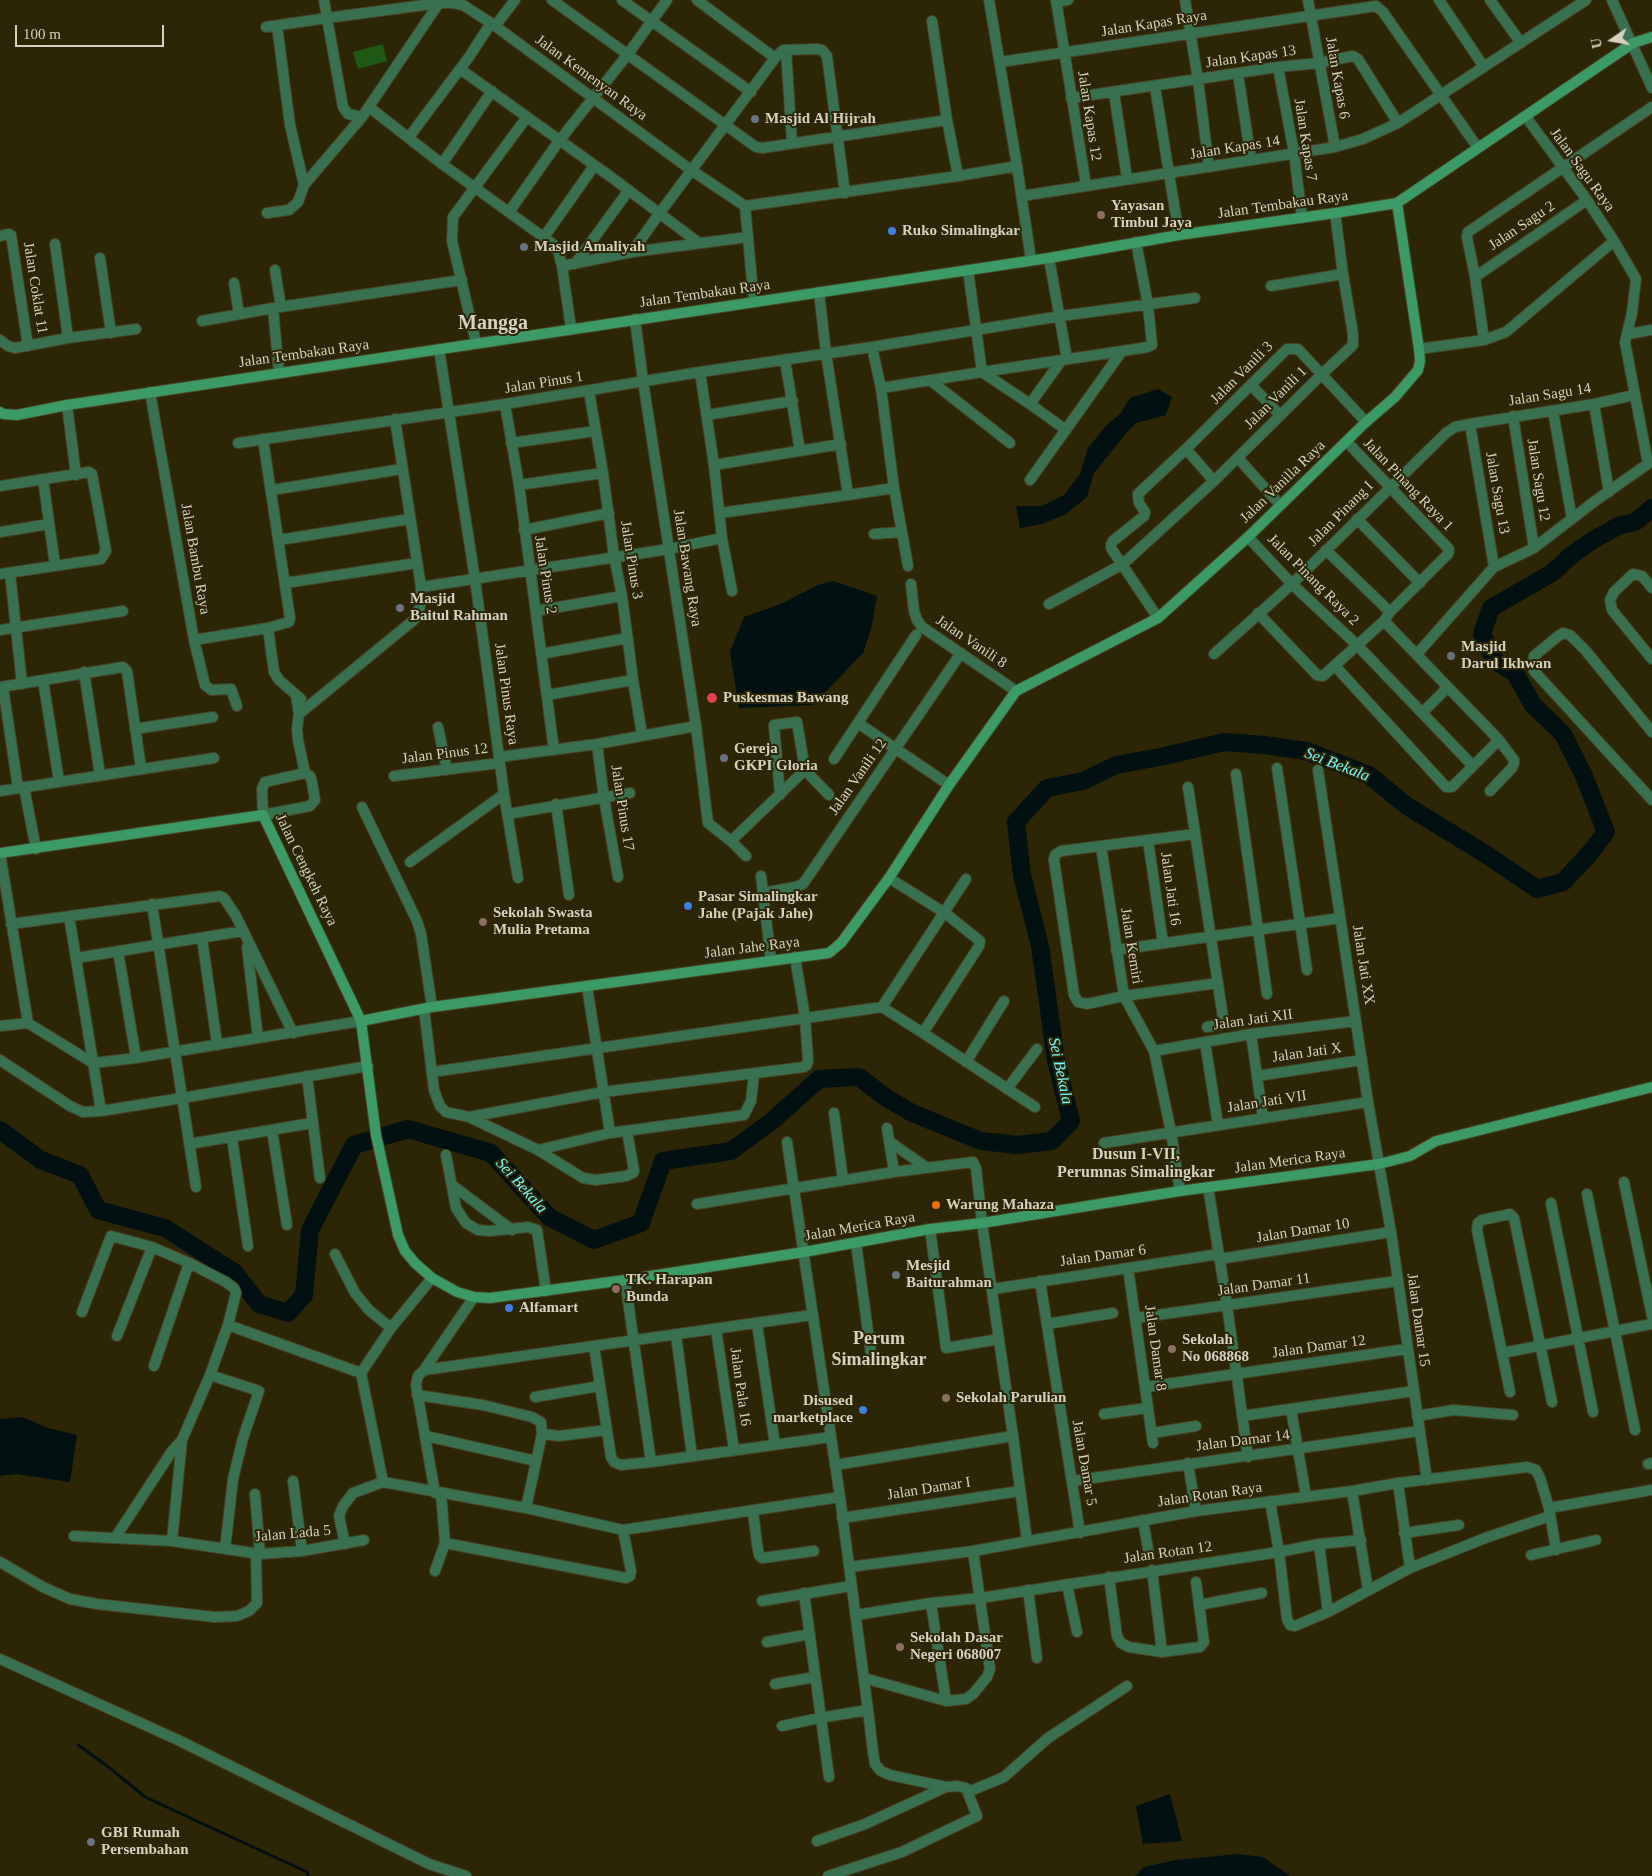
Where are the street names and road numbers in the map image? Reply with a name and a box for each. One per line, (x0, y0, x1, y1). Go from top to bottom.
street label: Jalan Kapas Raya (1100, 7, 1208, 41)
street label: Jalan Kemenyan Raya (531, 31, 651, 125)
street label: Jalan Kapas 6 (1321, 35, 1353, 121)
street label: Jalan Kapas 13 (1205, 42, 1297, 72)
street label: Jalan Kapas 12 (1073, 70, 1105, 162)
street label: Jalan Kapas 7 (1290, 97, 1320, 183)
street label: Jalan Sagu Raya (1546, 125, 1618, 215)
street label: Jalan Kapas 14 (1189, 132, 1281, 164)
street label: Jalan Tembakau Raya (1217, 187, 1349, 223)
street label: Jalan Sagu 2 (1486, 197, 1558, 255)
street label: Jalan Coklat 11 (19, 241, 51, 335)
street label: Jalan Tembakau Raya (639, 276, 771, 312)
street label: Jalan Tembakau Raya (238, 336, 370, 372)
street label: Jalan Vanili 3 (1207, 338, 1277, 408)
street label: Jalan Vanili 1 (1241, 363, 1311, 433)
street label: Jalan Pinus 1 (503, 368, 585, 398)
street label: Jalan Sagu 14 (1507, 380, 1593, 410)
street label: Jalan Pinang Raya 1 (1359, 435, 1457, 535)
street label: Jalan Vanilla Raya (1237, 437, 1329, 527)
street label: Jalan Sagu 12 (1523, 437, 1553, 523)
street label: Jalan Sagu 13 (1481, 450, 1513, 536)
street label: Jalan Pinang I (1305, 478, 1377, 550)
street label: Jalan Bambu Raya (176, 502, 214, 616)
street label: Jalan Bawang Raya (669, 508, 705, 628)
street label: Jalan Pinus 3 (616, 519, 646, 601)
street label: Jalan Pinang Raya 2 (1263, 530, 1363, 630)
street label: Jalan Pinus 2 (530, 534, 560, 616)
street label: Jalan Vanili 8 (932, 612, 1010, 672)
street label: Jalan Pinus Raya (490, 642, 522, 746)
street label: Jalan Vanili 12 (825, 735, 891, 819)
street label: Jalan Pinus 12 (401, 740, 489, 768)
street label: Jalan Pinus 17 (606, 764, 638, 852)
street label: Jalan Cengkeh Raya (271, 811, 341, 929)
street label: Jalan Jati 16 (1156, 851, 1184, 927)
street label: Jalan Kemiri (1116, 907, 1146, 985)
street label: Jalan Jati XX (1348, 924, 1378, 1006)
street label: Jalan Jahe Raya (703, 933, 801, 963)
street label: Jalan Jati XII (1212, 1006, 1294, 1034)
street label: Jalan Jati X (1271, 1039, 1343, 1067)
street label: Jalan Jati VII (1226, 1087, 1308, 1117)
street label: Jalan Merica Raya (1233, 1144, 1347, 1178)
street label: Jalan Merica Raya (803, 1208, 917, 1246)
street label: Jalan Damar 10 (1255, 1215, 1351, 1247)
street label: Jalan Damar 6 (1059, 1241, 1147, 1271)
street label: Jalan Damar 11 (1216, 1270, 1312, 1300)
street label: Jalan Damar 15 (1403, 1272, 1433, 1368)
street label: Jalan Damar 8 (1140, 1304, 1170, 1392)
street label: Jalan Damar 12 (1271, 1332, 1367, 1362)
street label: Jalan Pala 16 (726, 1347, 754, 1427)
street label: Jalan Damar 5 (1068, 1419, 1100, 1507)
street label: Jalan Damar 14 (1195, 1426, 1291, 1456)
street label: Jalan Damar I (886, 1474, 972, 1504)
street label: Jalan Rotan Raya (1157, 1479, 1263, 1511)
street label: Jalan Lada 5 (254, 1522, 332, 1546)
street label: Jalan Rotan 12 (1123, 1538, 1213, 1568)

